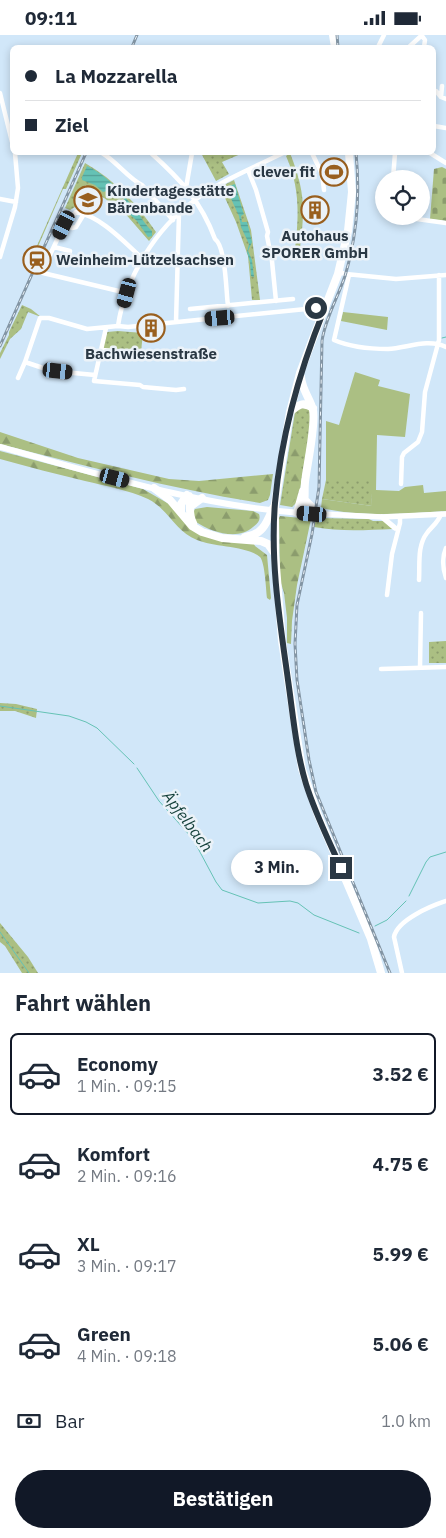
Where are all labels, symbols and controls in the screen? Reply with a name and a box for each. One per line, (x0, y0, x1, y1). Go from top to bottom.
text: 09:11 (25, 6, 77, 30)
text: La Mozzarella (55, 64, 178, 88)
text: Ziel (55, 113, 88, 137)
sports icon: clever fit (319, 157, 349, 187)
place label: clever fit (253, 162, 315, 181)
map controls (375, 170, 430, 225)
button: locate (375, 170, 430, 225)
place label: Kindertagesstätte Bärenbande (107, 181, 234, 217)
school or university icon: Kindertagesstätte Bärenbande (73, 185, 103, 215)
building icon: Autohaus SPORER GmbH (300, 195, 330, 225)
car (50, 208, 77, 242)
place label: Autohaus SPORER GmbH (262, 226, 368, 262)
station icon: Weinheim-Lützelsachsen (22, 245, 52, 275)
place label: Weinheim-Lützelsachsen (56, 250, 234, 269)
car (115, 277, 138, 309)
route start (305, 297, 327, 319)
car (204, 309, 235, 327)
building icon: Bachwiesenstraße (136, 313, 166, 343)
place label: Bachwiesenstraße (85, 344, 217, 363)
car (42, 362, 73, 380)
car (98, 467, 131, 489)
car (296, 505, 327, 523)
water label: Äpfelbach (158, 786, 218, 856)
callout: 3 Min. (231, 851, 324, 885)
text: 3 Min. (254, 857, 300, 877)
route end (330, 857, 352, 879)
text: Fahrt wählen (15, 988, 151, 1017)
icon: car (17, 1052, 62, 1097)
text: Economy (77, 1052, 158, 1076)
text: 3.52 € (373, 1062, 429, 1086)
text: 1 Min. · 09:15 (77, 1076, 177, 1096)
icon: car (17, 1142, 62, 1187)
text: Komfort (77, 1142, 150, 1166)
text: 4.75 € (373, 1152, 429, 1176)
text: 2 Min. · 09:16 (77, 1166, 177, 1186)
icon: car (17, 1232, 62, 1277)
text: XL (77, 1232, 100, 1256)
text: 5.99 € (373, 1242, 429, 1266)
text: 3 Min. · 09:17 (77, 1256, 177, 1276)
icon: car (17, 1322, 62, 1367)
text: Green (77, 1322, 131, 1346)
text: 5.06 € (373, 1332, 429, 1356)
text: 4 Min. · 09:18 (77, 1346, 177, 1366)
icon: cash (15, 1407, 43, 1435)
text: Bar (55, 1409, 85, 1433)
text: 1.0 km (381, 1411, 431, 1431)
button: Bestätigen (15, 1470, 431, 1528)

